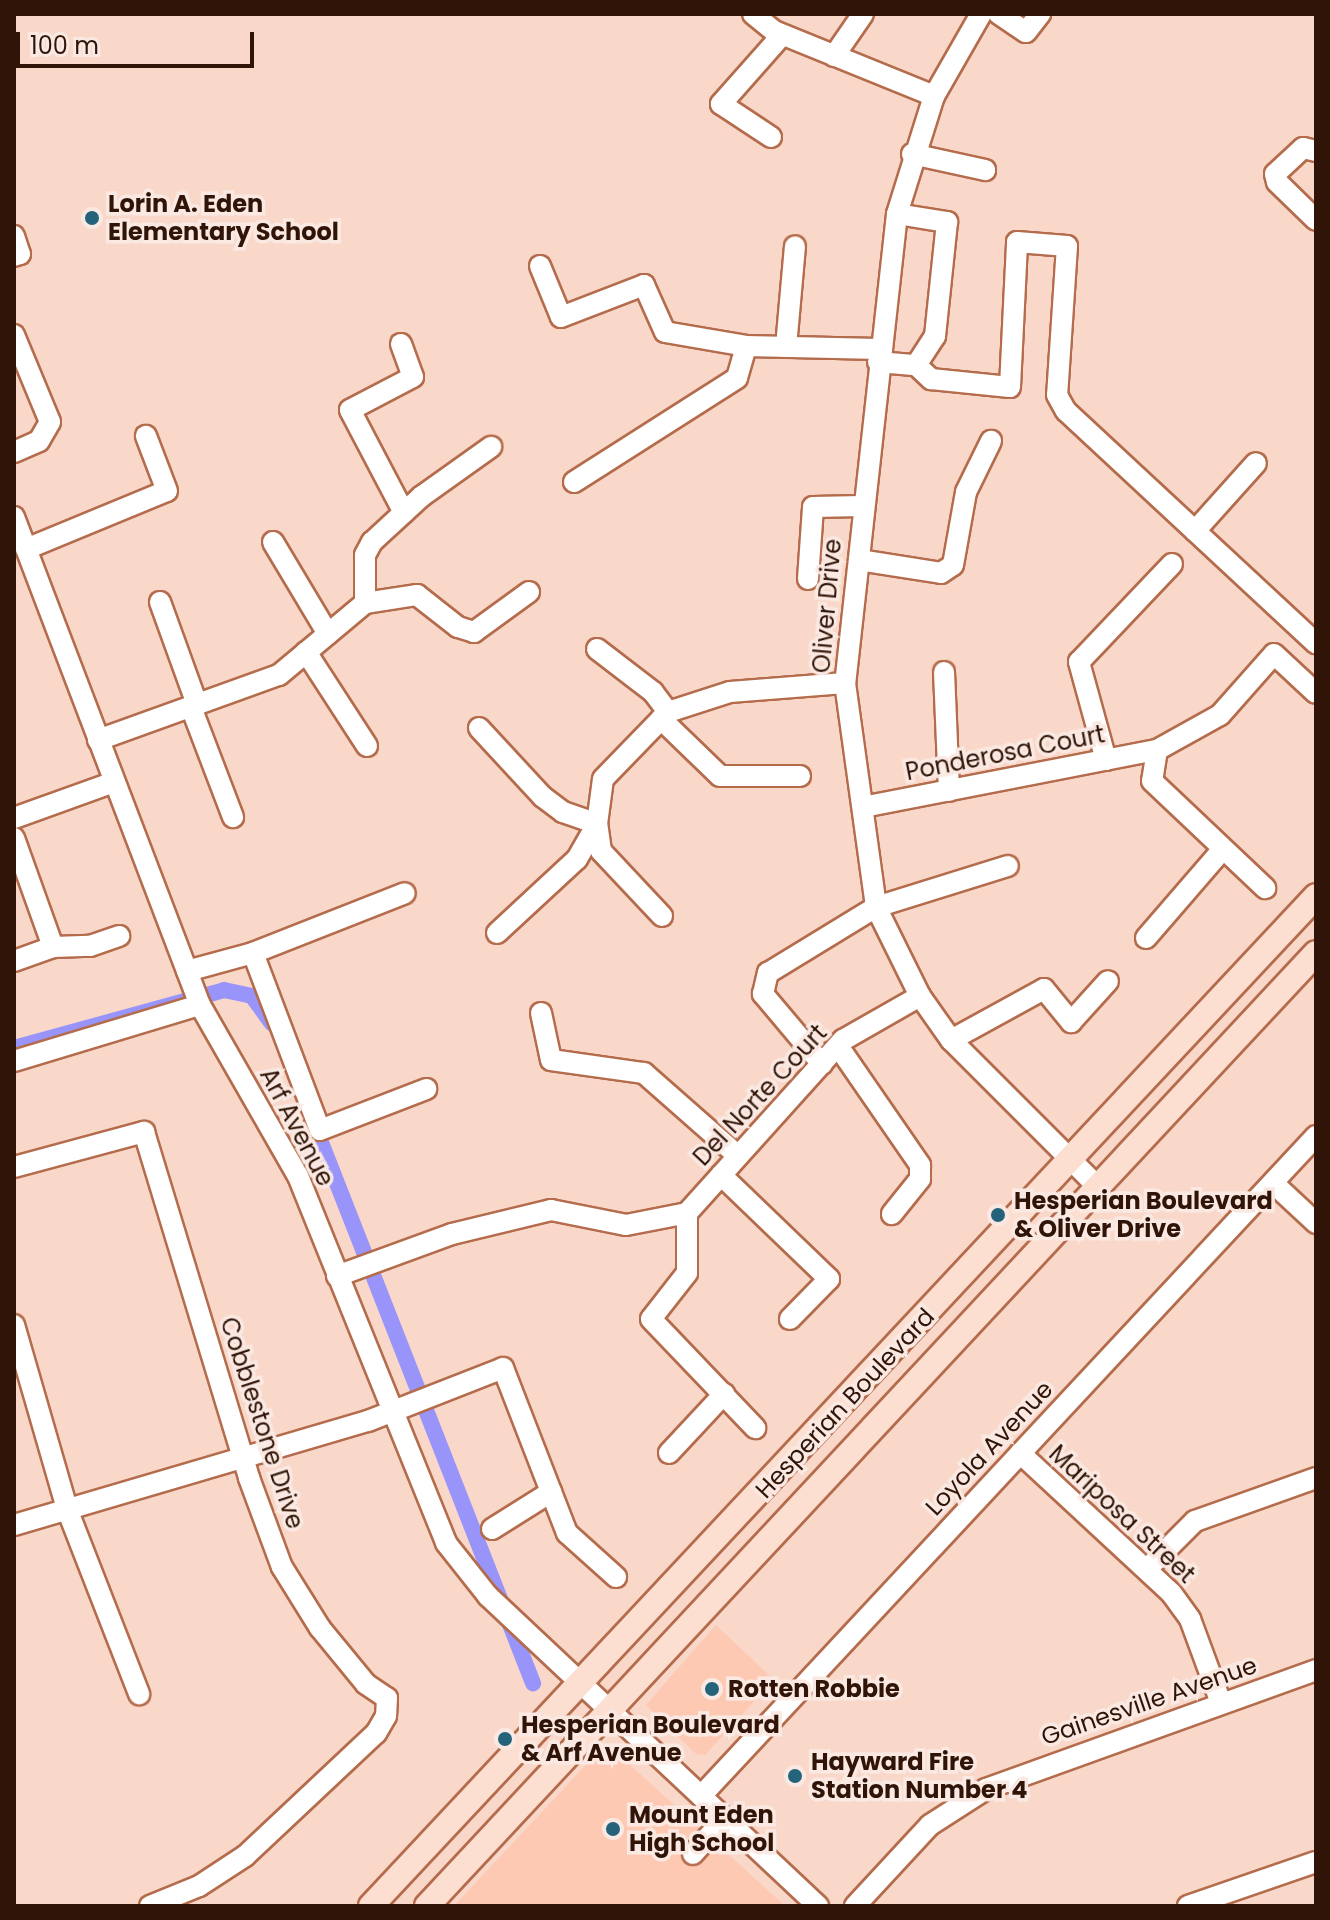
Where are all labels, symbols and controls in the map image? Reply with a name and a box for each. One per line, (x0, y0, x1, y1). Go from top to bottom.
scale bar (20, 16, 258, 66)
text: 100 m (30, 29, 99, 62)
place label: Lorin A. Eden Elementary School (108, 190, 339, 246)
marker: Lorin A. Eden Elementary School (83, 209, 101, 227)
street label: Oliver Drive (807, 538, 847, 674)
street label: Ponderosa Court (903, 720, 1107, 786)
street label: Del Norte Court (687, 1019, 833, 1171)
street label: Arf Avenue (254, 1063, 340, 1191)
place label: Hesperian Boulevard & Oliver Drive (1014, 1187, 1273, 1243)
marker: Hesperian Boulevard & Oliver Drive (989, 1206, 1007, 1224)
street label: Hesperian Boulevard (750, 1302, 940, 1504)
street label: Cobblestone Drive (214, 1314, 310, 1532)
street label: Loyola Avenue (919, 1375, 1059, 1521)
street label: Mariposa Street (1043, 1439, 1201, 1589)
street label: Gainesville Avenue (1037, 1651, 1261, 1751)
place label: Rotten Robbie (728, 1675, 900, 1703)
marker: Rotten Robbie (703, 1680, 721, 1698)
place label: Hesperian Boulevard & Arf Avenue (521, 1711, 780, 1767)
marker: Hesperian Boulevard & Arf Avenue (496, 1730, 514, 1748)
place label: Hayward Fire Station Number 4 (811, 1748, 1028, 1804)
marker: Hayward Fire Station Number 4 (786, 1767, 804, 1785)
place label: Mount Eden High School (629, 1801, 774, 1857)
marker: Mount Eden High School (604, 1820, 622, 1838)

